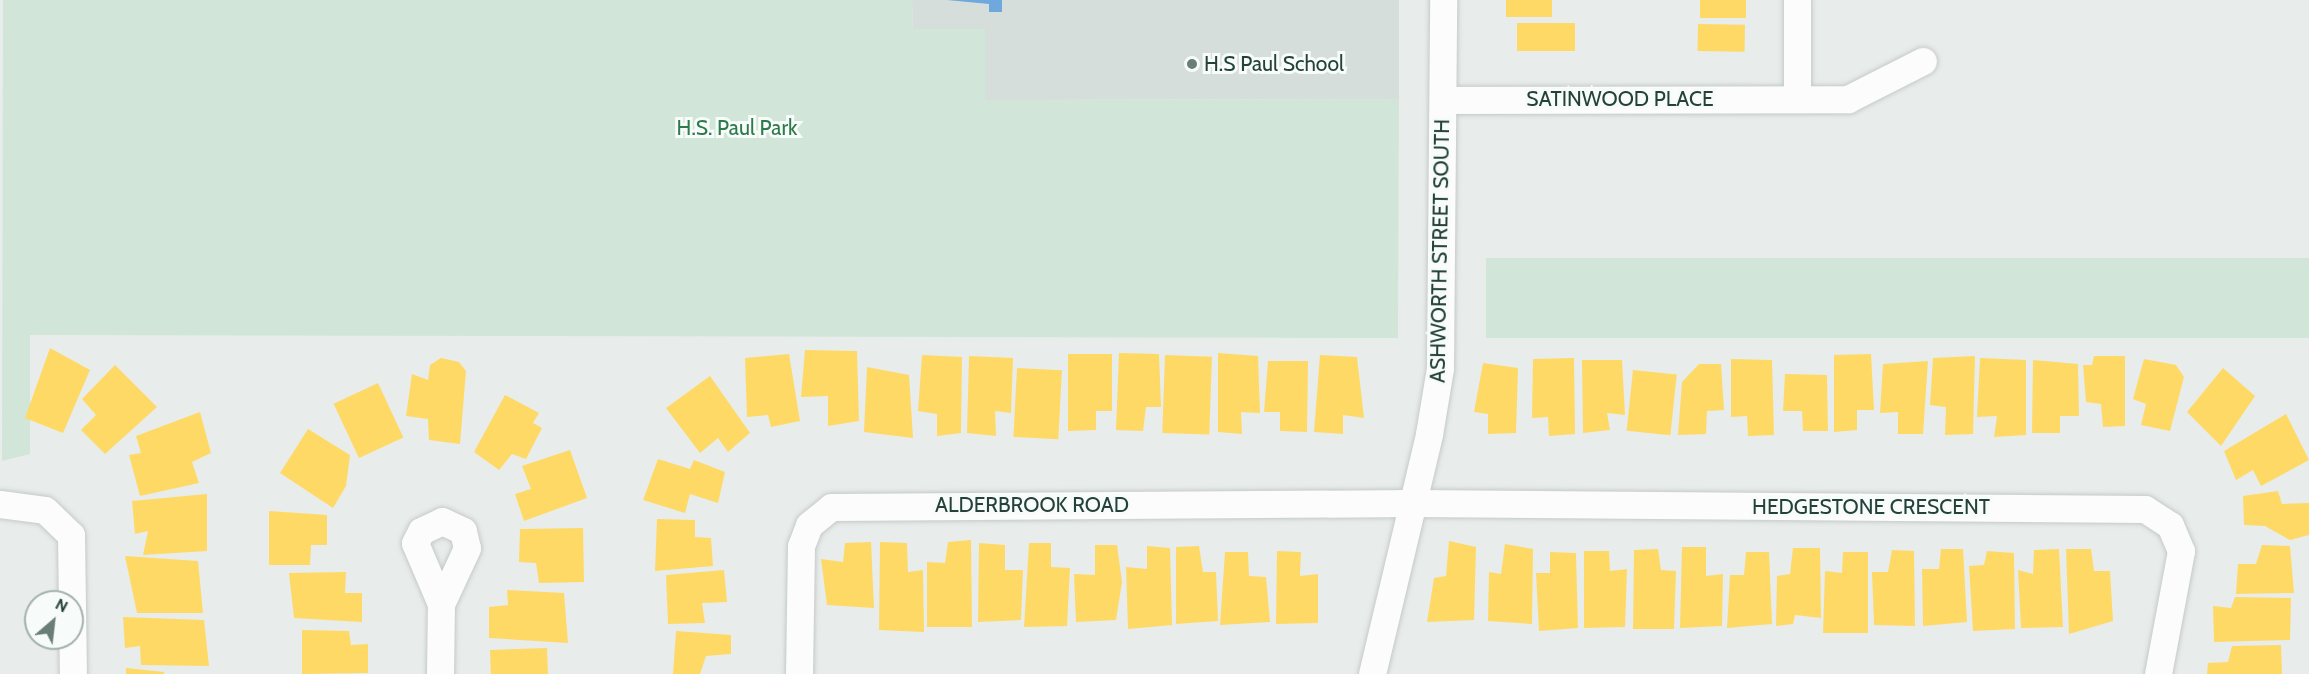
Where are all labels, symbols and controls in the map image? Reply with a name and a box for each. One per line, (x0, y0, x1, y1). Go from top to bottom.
place label: H.S Paul School (1204, 51, 1344, 77)
marker: H.S Paul School (1185, 57, 1199, 71)
street label: SATINWOOD PLACE (1526, 86, 1714, 112)
park label: H.S. Paul Park (677, 115, 797, 141)
street label: ASHWORTH STREET SOUTH (1425, 119, 1455, 383)
street label: ALDERBROOK ROAD (935, 492, 1129, 518)
street label: HEDGESTONE CRESCENT (1752, 494, 1990, 520)
north arrow (24, 590, 84, 650)
text: N (52, 594, 71, 616)

